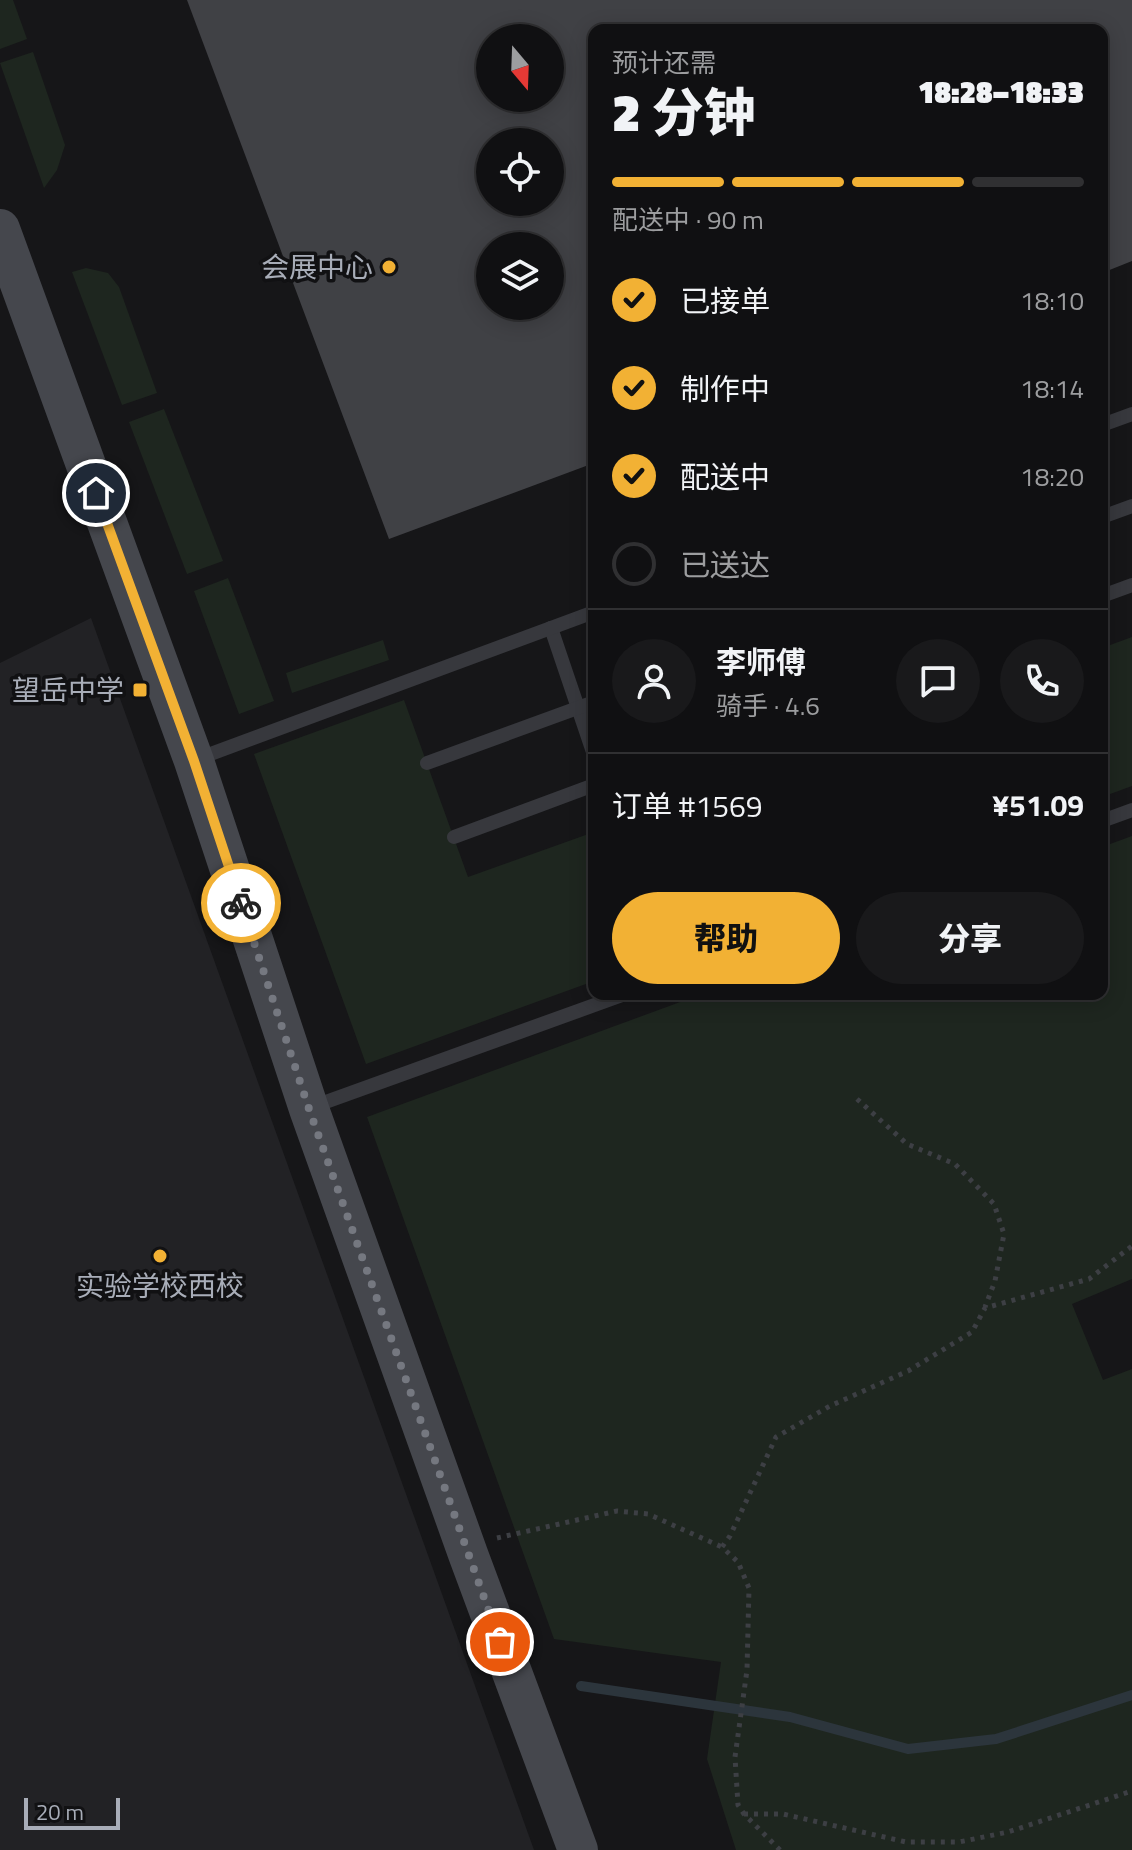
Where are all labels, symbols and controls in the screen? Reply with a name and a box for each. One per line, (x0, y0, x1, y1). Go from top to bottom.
north arrow (476, 24, 564, 112)
map controls (476, 24, 564, 320)
text: 预计还需 (612, 43, 716, 82)
text: 18:28–18:33 (918, 69, 1084, 115)
text: 2 分钟 (612, 72, 756, 151)
button: locate (476, 128, 564, 216)
text: 配送中 · 90 m (612, 200, 764, 239)
button: layers (476, 232, 564, 320)
place label: 会展中心 (261, 245, 373, 288)
marker: 会展中心 (380, 258, 398, 276)
icon: check (612, 278, 656, 322)
text: 已接单 (680, 278, 770, 324)
text: 18:10 (1020, 281, 1084, 320)
icon: check (612, 366, 656, 410)
text: 制作中 (680, 366, 770, 412)
text: 18:14 (1020, 369, 1084, 408)
icon: check (612, 454, 656, 498)
text: 配送中 (680, 454, 770, 500)
text: 18:20 (1020, 457, 1084, 496)
pin (62, 459, 130, 527)
icon: home (74, 471, 118, 515)
text: 已送达 (680, 542, 770, 588)
button: person (612, 639, 696, 723)
text: 李师傅 (716, 639, 806, 685)
button: chat (896, 639, 980, 723)
button: phone (1000, 639, 1084, 723)
place label: 望岳中学 (12, 668, 124, 711)
marker: 望岳中学 (131, 681, 149, 699)
text: 骑手 · 4.6 (716, 686, 820, 725)
text: ¥51.09 (992, 782, 1084, 828)
text: 订单 #1569 (612, 783, 763, 829)
courier (201, 863, 281, 943)
icon: bike (219, 881, 263, 925)
button: 帮助 (612, 892, 840, 984)
button: 分享 (856, 892, 1084, 984)
marker: 实验学校西校 (151, 1247, 169, 1265)
place label: 实验学校西校 (76, 1264, 244, 1307)
pin (466, 1608, 534, 1676)
icon: bag (478, 1620, 522, 1664)
scale bar (24, 1794, 120, 1830)
text: 20 m (36, 1795, 84, 1829)

